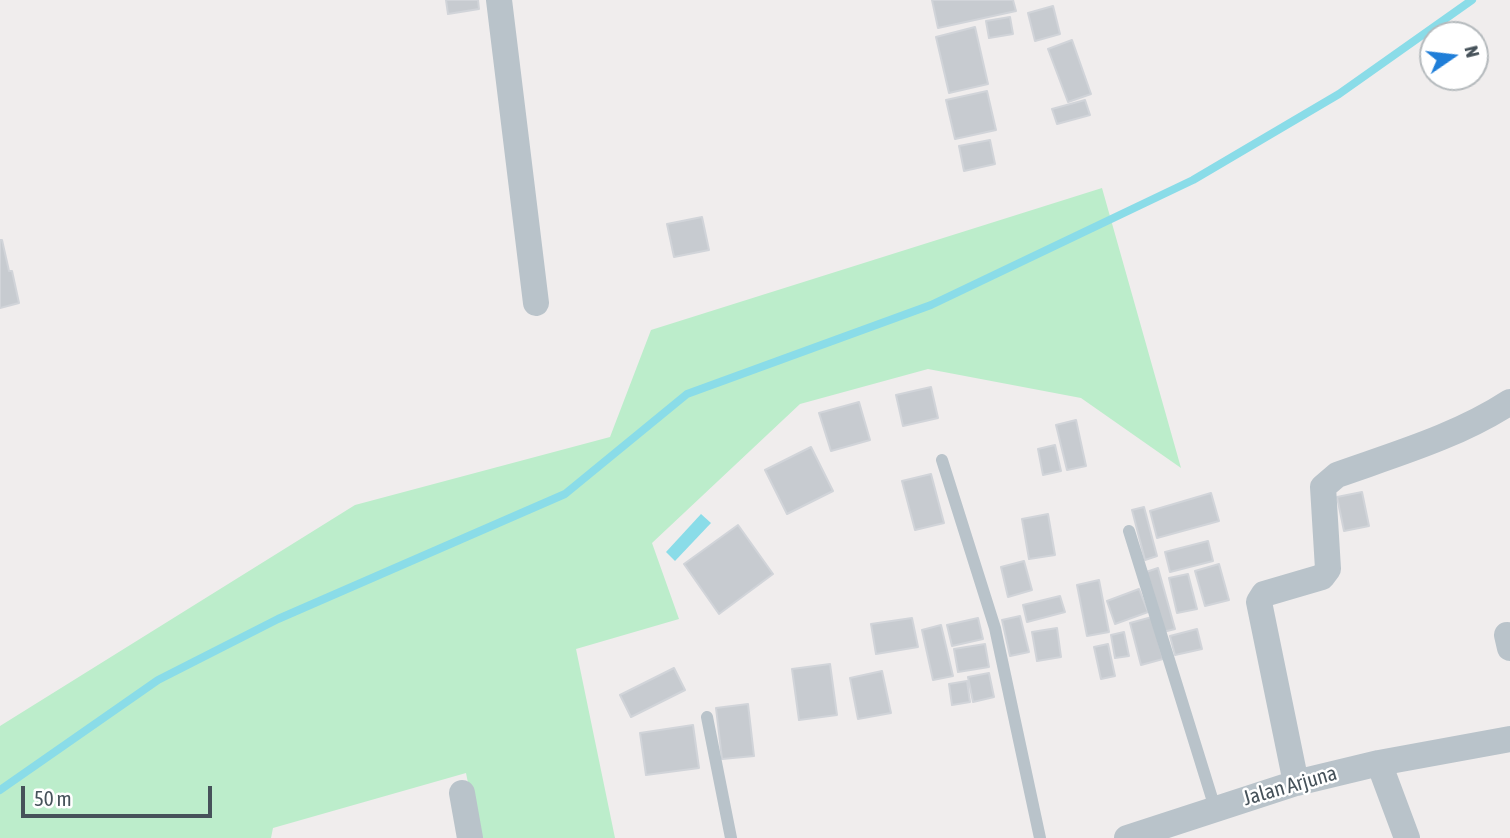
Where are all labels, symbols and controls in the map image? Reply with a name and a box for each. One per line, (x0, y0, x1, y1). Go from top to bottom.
north arrow (1419, 21, 1489, 91)
text: N (1460, 43, 1484, 60)
street label: Jalan Arjuna (1240, 761, 1340, 811)
scale bar (24, 772, 215, 816)
text: 50 m (34, 786, 72, 810)

